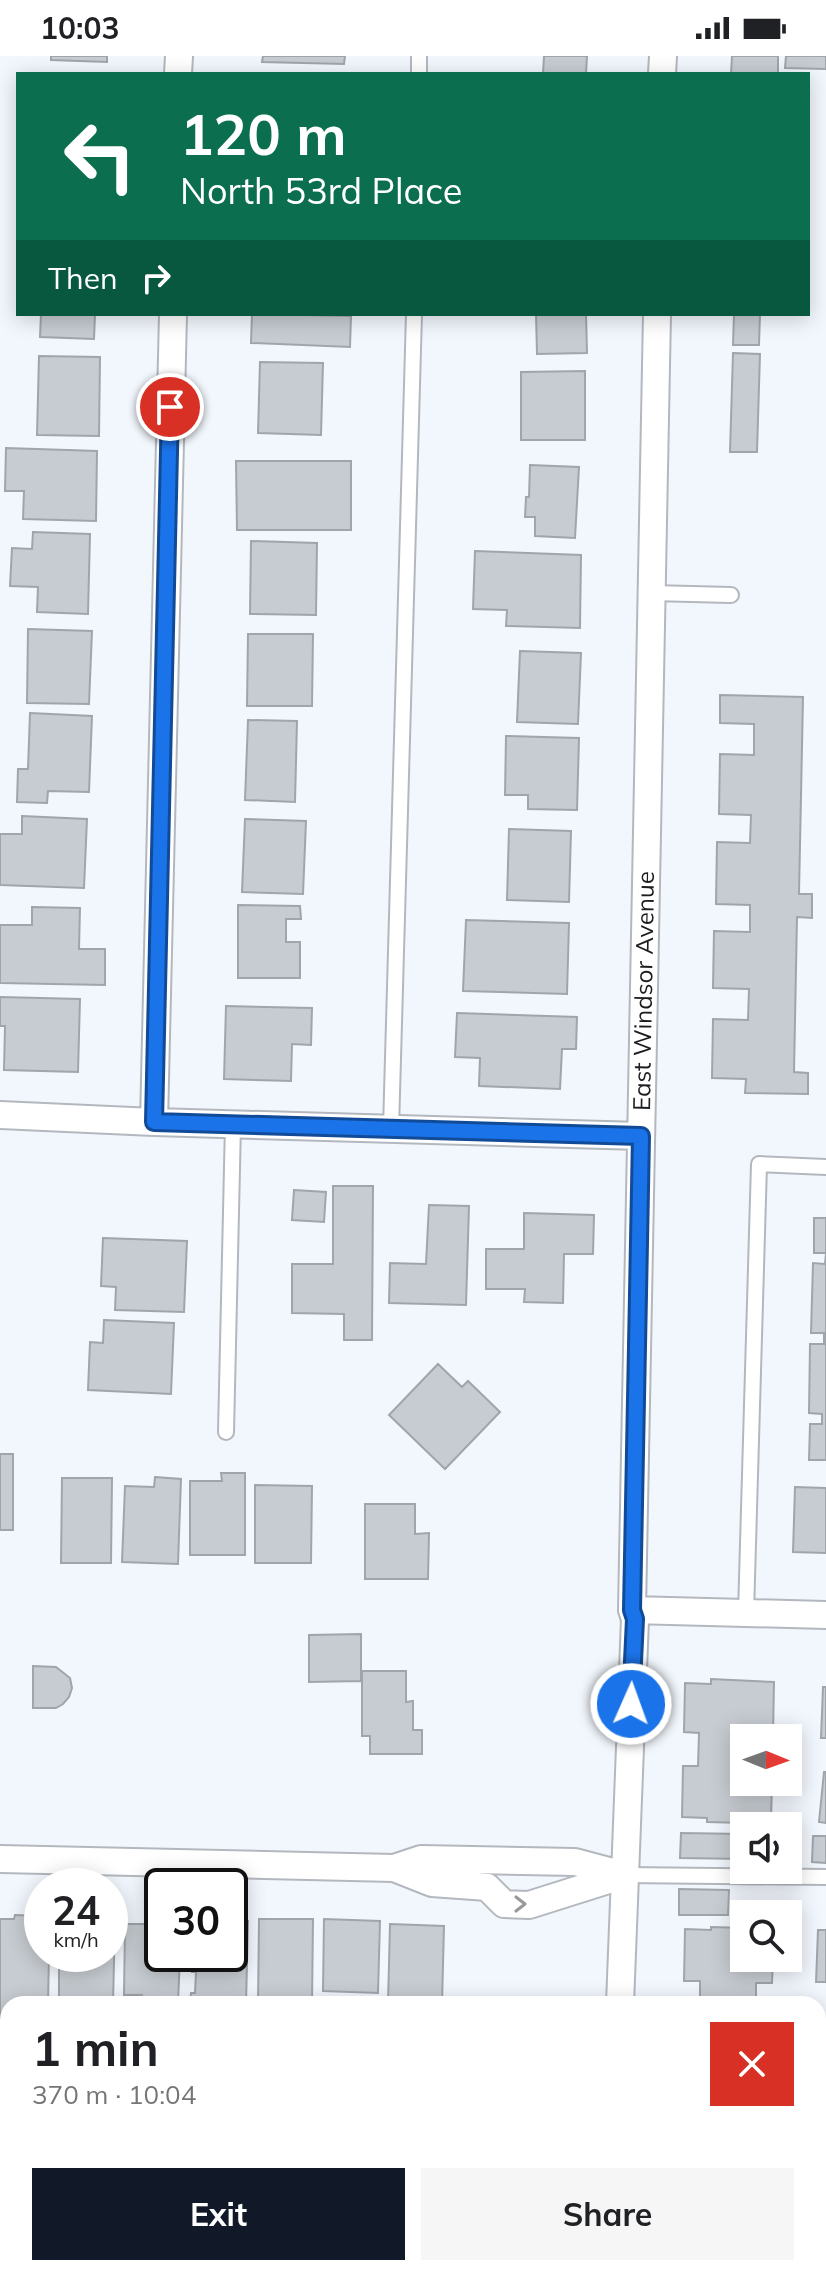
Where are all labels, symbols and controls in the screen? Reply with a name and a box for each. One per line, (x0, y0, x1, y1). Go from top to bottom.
text: 10:03 (40, 9, 119, 47)
text: 120 m (180, 99, 347, 169)
icon: left (48, 104, 152, 208)
text: North 53rd Place (180, 168, 462, 213)
icon: right (134, 256, 178, 300)
text: Then (48, 259, 118, 297)
pin (136, 373, 204, 441)
icon: arrive (148, 385, 192, 429)
street label: East Windsor Avenue (626, 871, 660, 1111)
position arrow (589, 1662, 673, 1746)
north arrow (730, 1724, 802, 1796)
map controls (730, 1724, 802, 1972)
button: sound (730, 1812, 802, 1884)
speed limit sign: 30 (144, 1868, 248, 1972)
text: 24 (52, 1885, 100, 1935)
one-way arrow (514, 1895, 526, 1913)
button: search (730, 1900, 802, 1972)
text: km/h (53, 1927, 99, 1952)
text: 1 min (32, 2018, 159, 2078)
button: close (710, 2022, 794, 2106)
text: 370 m · 10:04 (32, 2078, 196, 2111)
button: Exit (32, 2168, 405, 2260)
button: Share (421, 2168, 794, 2260)

